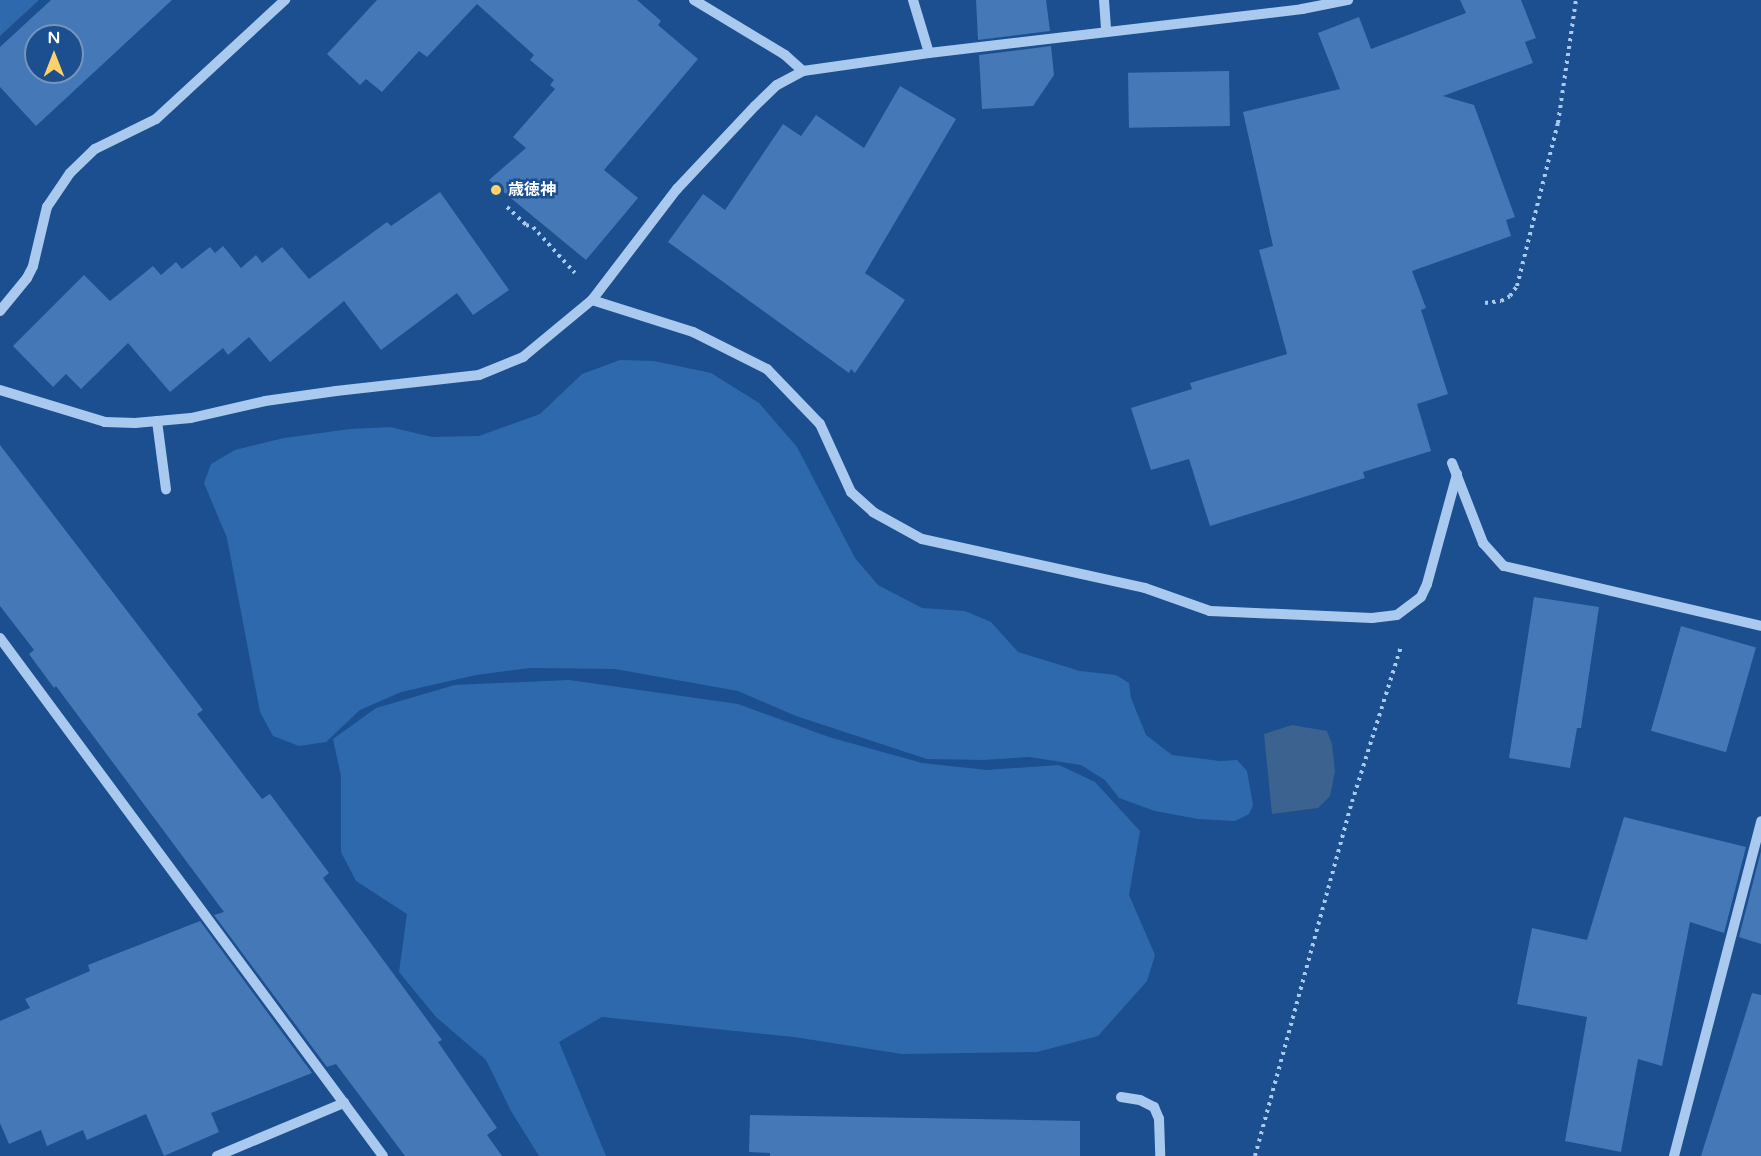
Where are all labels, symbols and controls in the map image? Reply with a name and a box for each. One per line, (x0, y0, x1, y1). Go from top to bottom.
north arrow (24, 24, 84, 84)
text: N (48, 28, 60, 48)
place label: 歳徳神 (508, 180, 556, 200)
marker: 歳徳神 (489, 183, 503, 197)

